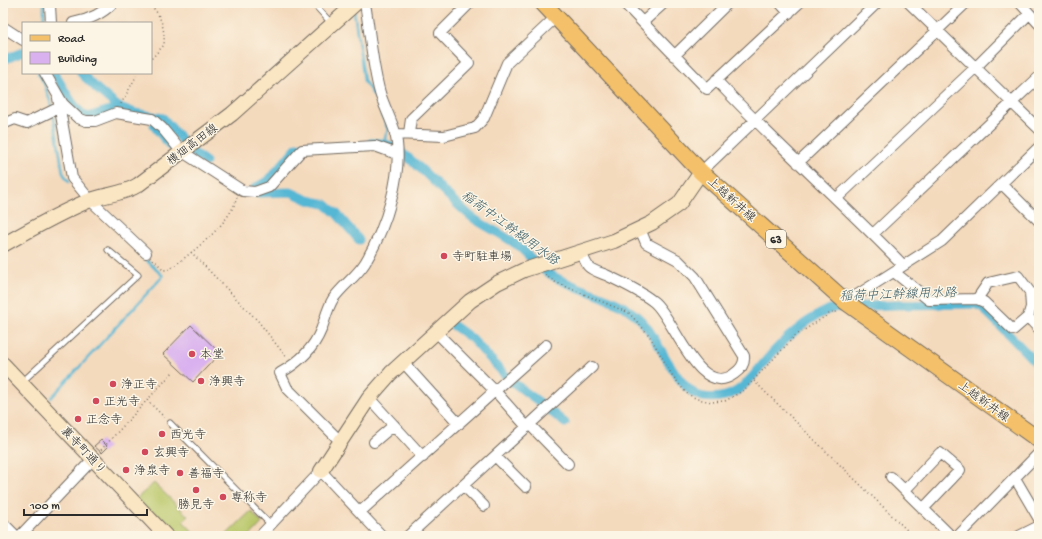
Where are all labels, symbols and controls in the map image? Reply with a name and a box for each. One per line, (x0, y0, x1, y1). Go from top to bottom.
legend (22, 22, 152, 74)
text: Road (58, 33, 85, 47)
text: Building (57, 53, 97, 67)
street label: 横畑高田線 (164, 121, 221, 169)
street label: 上越新井線 (704, 174, 758, 226)
water label: 稲荷中江幹線用水路 (458, 188, 563, 270)
road number: 63 (766, 230, 786, 248)
place label: 寺町駐車場 (452, 250, 512, 265)
marker: 寺町駐車場 (439, 251, 449, 261)
water label: 稲荷中江幹線用水路 (839, 285, 958, 305)
place label: 本堂 (200, 348, 224, 363)
marker: 本堂 (187, 349, 197, 359)
place label: 浄興寺 (209, 375, 245, 390)
marker: 浄興寺 (196, 376, 206, 386)
place label: 浄正寺 (121, 378, 157, 393)
marker: 浄正寺 (108, 379, 118, 389)
street label: 上越新井線 (954, 379, 1012, 426)
place label: 正光寺 (104, 395, 140, 410)
marker: 正光寺 (91, 396, 101, 406)
place label: 正念寺 (86, 413, 122, 428)
marker: 正念寺 (73, 414, 83, 424)
street label: 裏寺町通り (57, 424, 109, 478)
place label: 西光寺 (170, 428, 206, 443)
marker: 西光寺 (157, 429, 167, 439)
place label: 玄興寺 (153, 446, 189, 461)
marker: 玄興寺 (140, 447, 150, 457)
place label: 浄泉寺 (134, 464, 170, 479)
marker: 浄泉寺 (121, 465, 131, 475)
place label: 善福寺 (188, 467, 224, 482)
marker: 善福寺 (175, 468, 185, 478)
marker: 勝見寺 (191, 485, 201, 495)
scale bar (24, 491, 147, 517)
place label: 専称寺 (231, 491, 267, 506)
marker: 専称寺 (218, 492, 228, 502)
place label: 勝見寺 (178, 498, 214, 513)
text: 100 m (29, 500, 60, 514)

